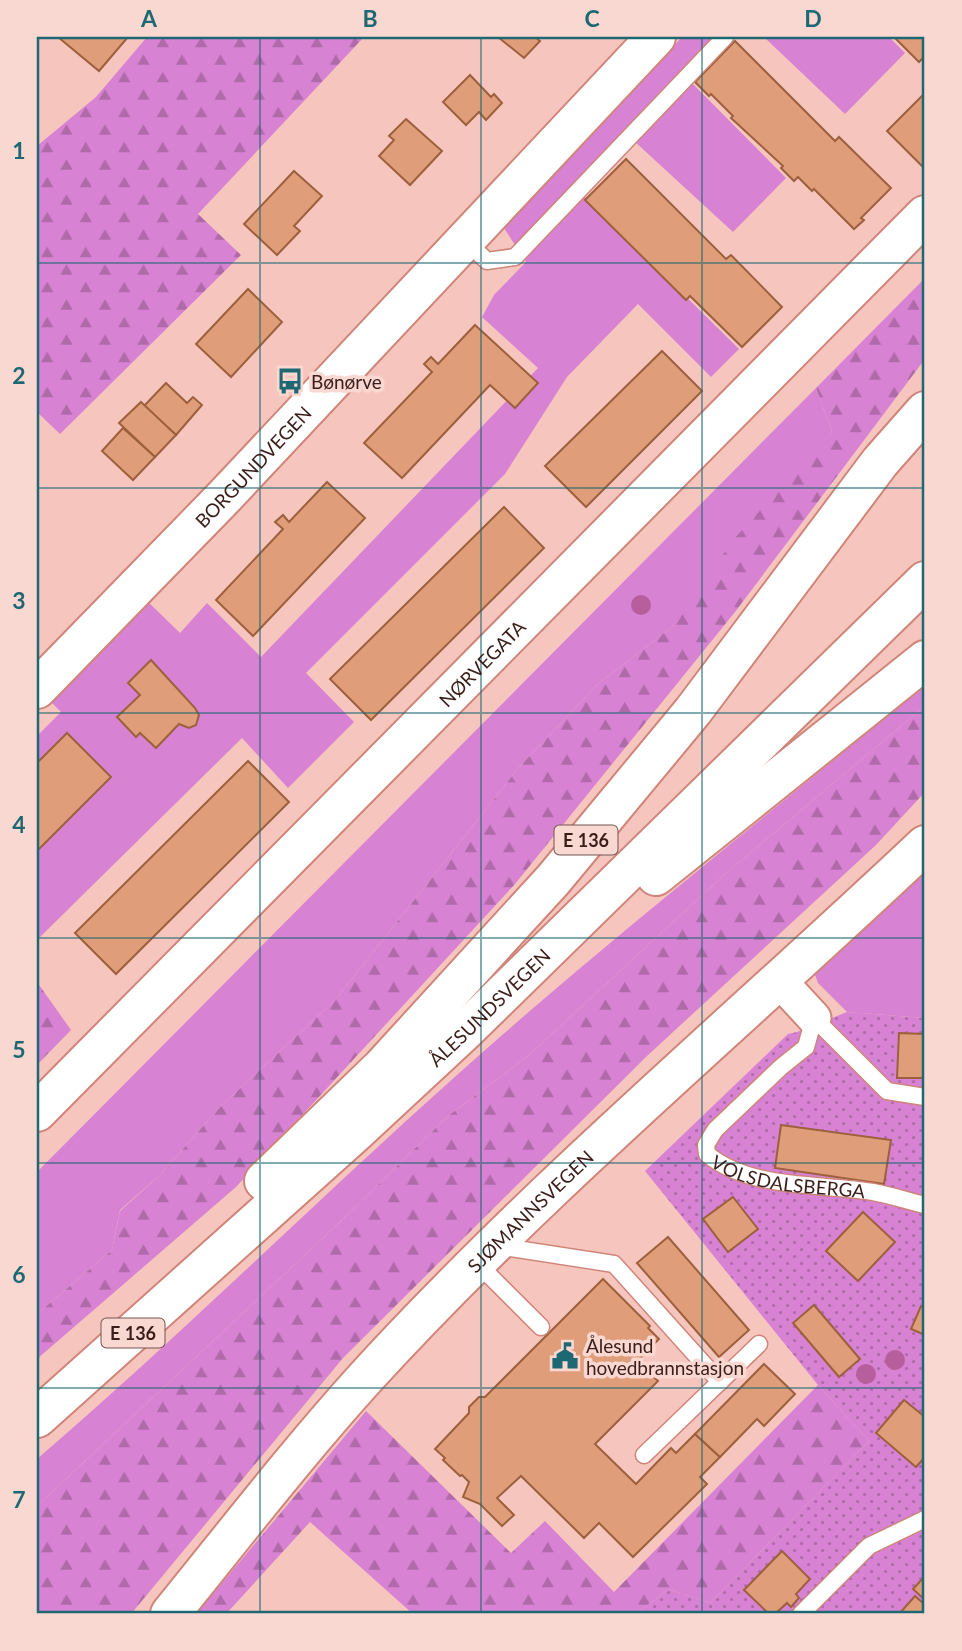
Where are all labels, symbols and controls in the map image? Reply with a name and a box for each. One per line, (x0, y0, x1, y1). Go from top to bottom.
text: A (140, 4, 158, 32)
text: B (362, 4, 378, 32)
text: C (584, 4, 600, 32)
text: D (804, 4, 822, 32)
text: 1 (12, 136, 26, 164)
text: 2 (12, 361, 26, 389)
bus stop icon: Bønørve (275, 366, 305, 396)
place label: Bønørve (311, 370, 382, 393)
street label: BORGUNDVEGEN (190, 401, 315, 532)
text: 3 (12, 586, 26, 614)
street label: NØRVEGATA (434, 615, 530, 711)
text: 4 (12, 810, 26, 838)
road number: E 136 (554, 826, 618, 854)
street label: ÅLESUNDSVEGEN (423, 943, 554, 1071)
text: 5 (12, 1035, 26, 1063)
street label: SJØMANNSVEGEN (462, 1145, 598, 1277)
street label: VOLSDALSBERGA (707, 1149, 867, 1202)
text: 6 (12, 1260, 26, 1288)
road number: E 136 (102, 1318, 164, 1348)
place label: Ålesund hovedbrannstasjon (586, 1334, 744, 1379)
public building icon: Ålesund hovedbrannstasjon (550, 1341, 580, 1371)
text: 7 (12, 1485, 26, 1513)

